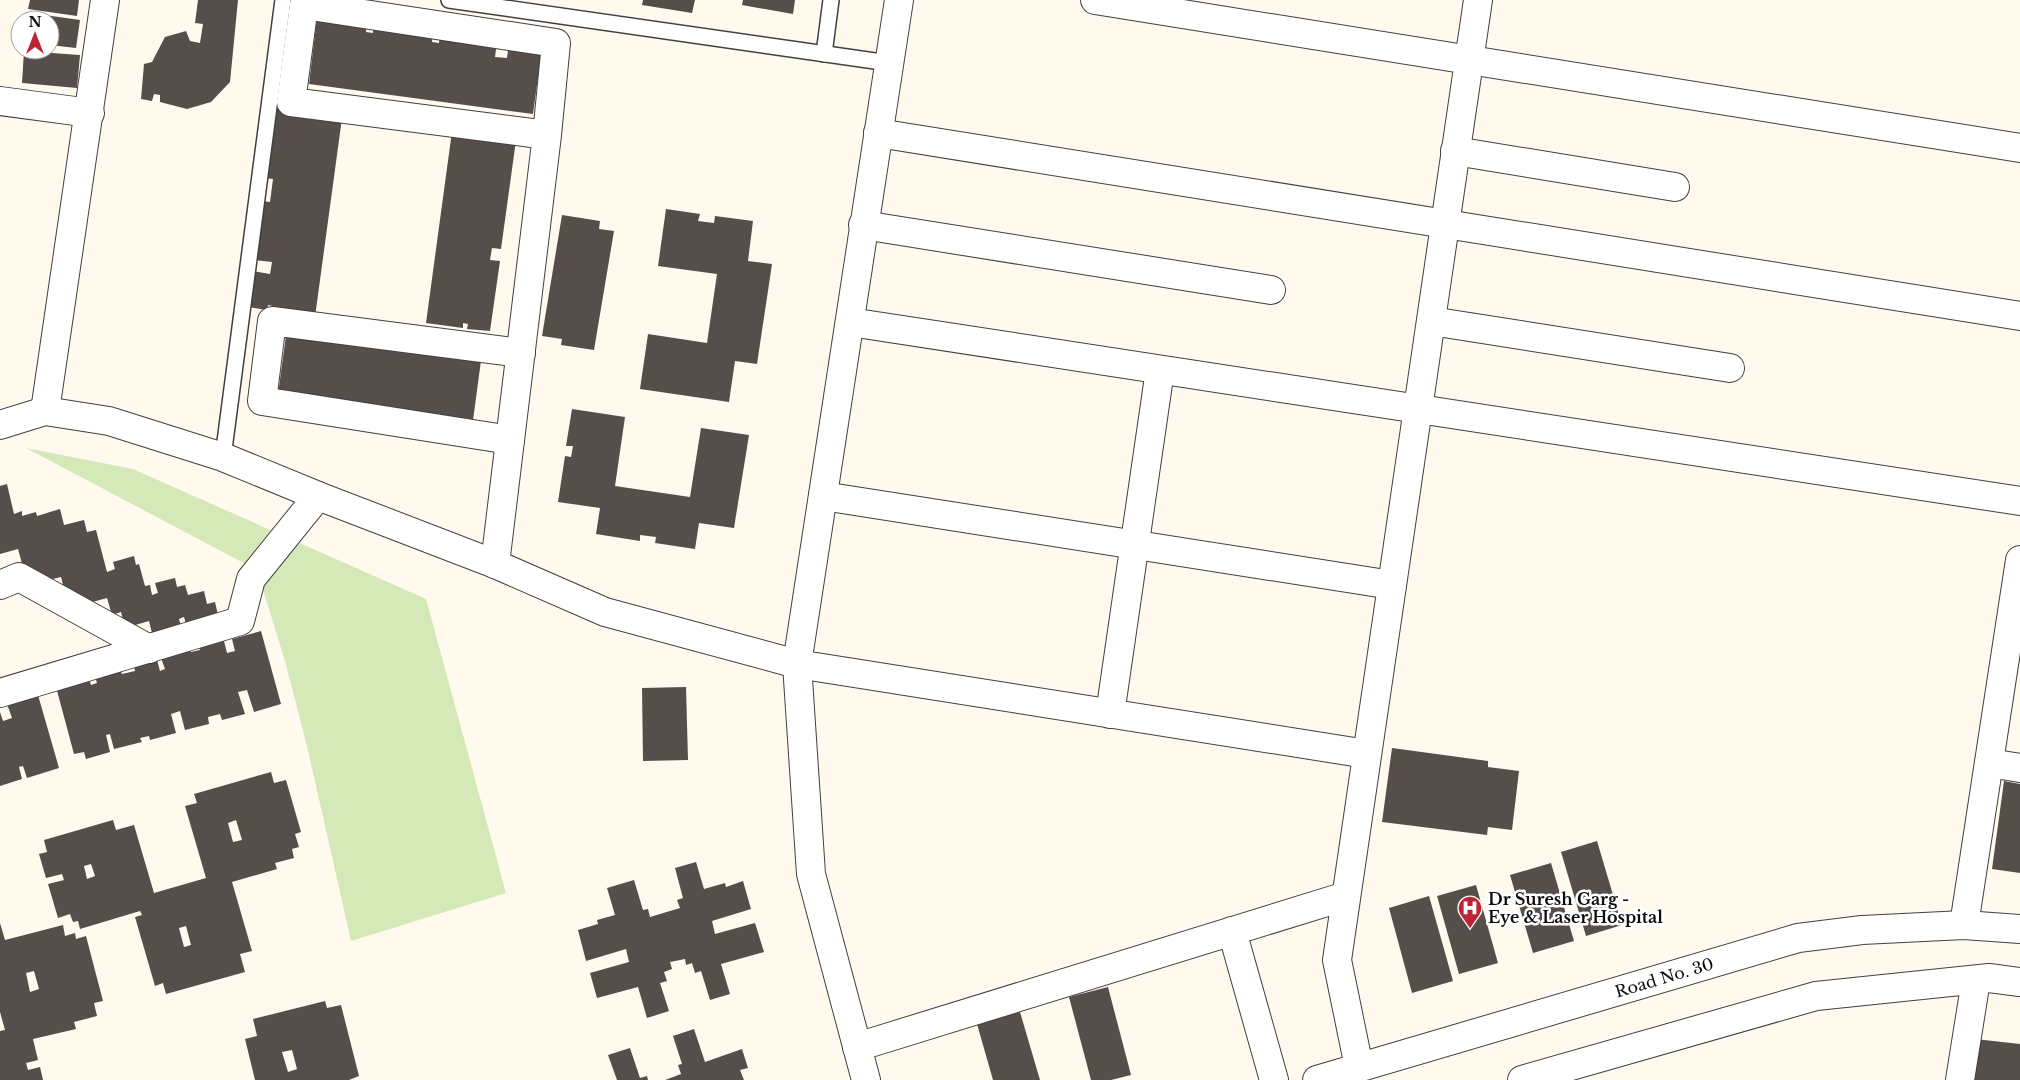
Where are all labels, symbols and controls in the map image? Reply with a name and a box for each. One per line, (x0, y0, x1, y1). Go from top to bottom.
north arrow (10, 10, 60, 60)
text: N (28, 13, 42, 31)
place label: Dr Suresh Garg - Eye & Laser Hospital (1488, 889, 1663, 927)
hospital icon: Dr Suresh Garg - Eye & Laser Hospital (1457, 895, 1483, 929)
street label: Road No. 30 (1613, 954, 1716, 1001)

